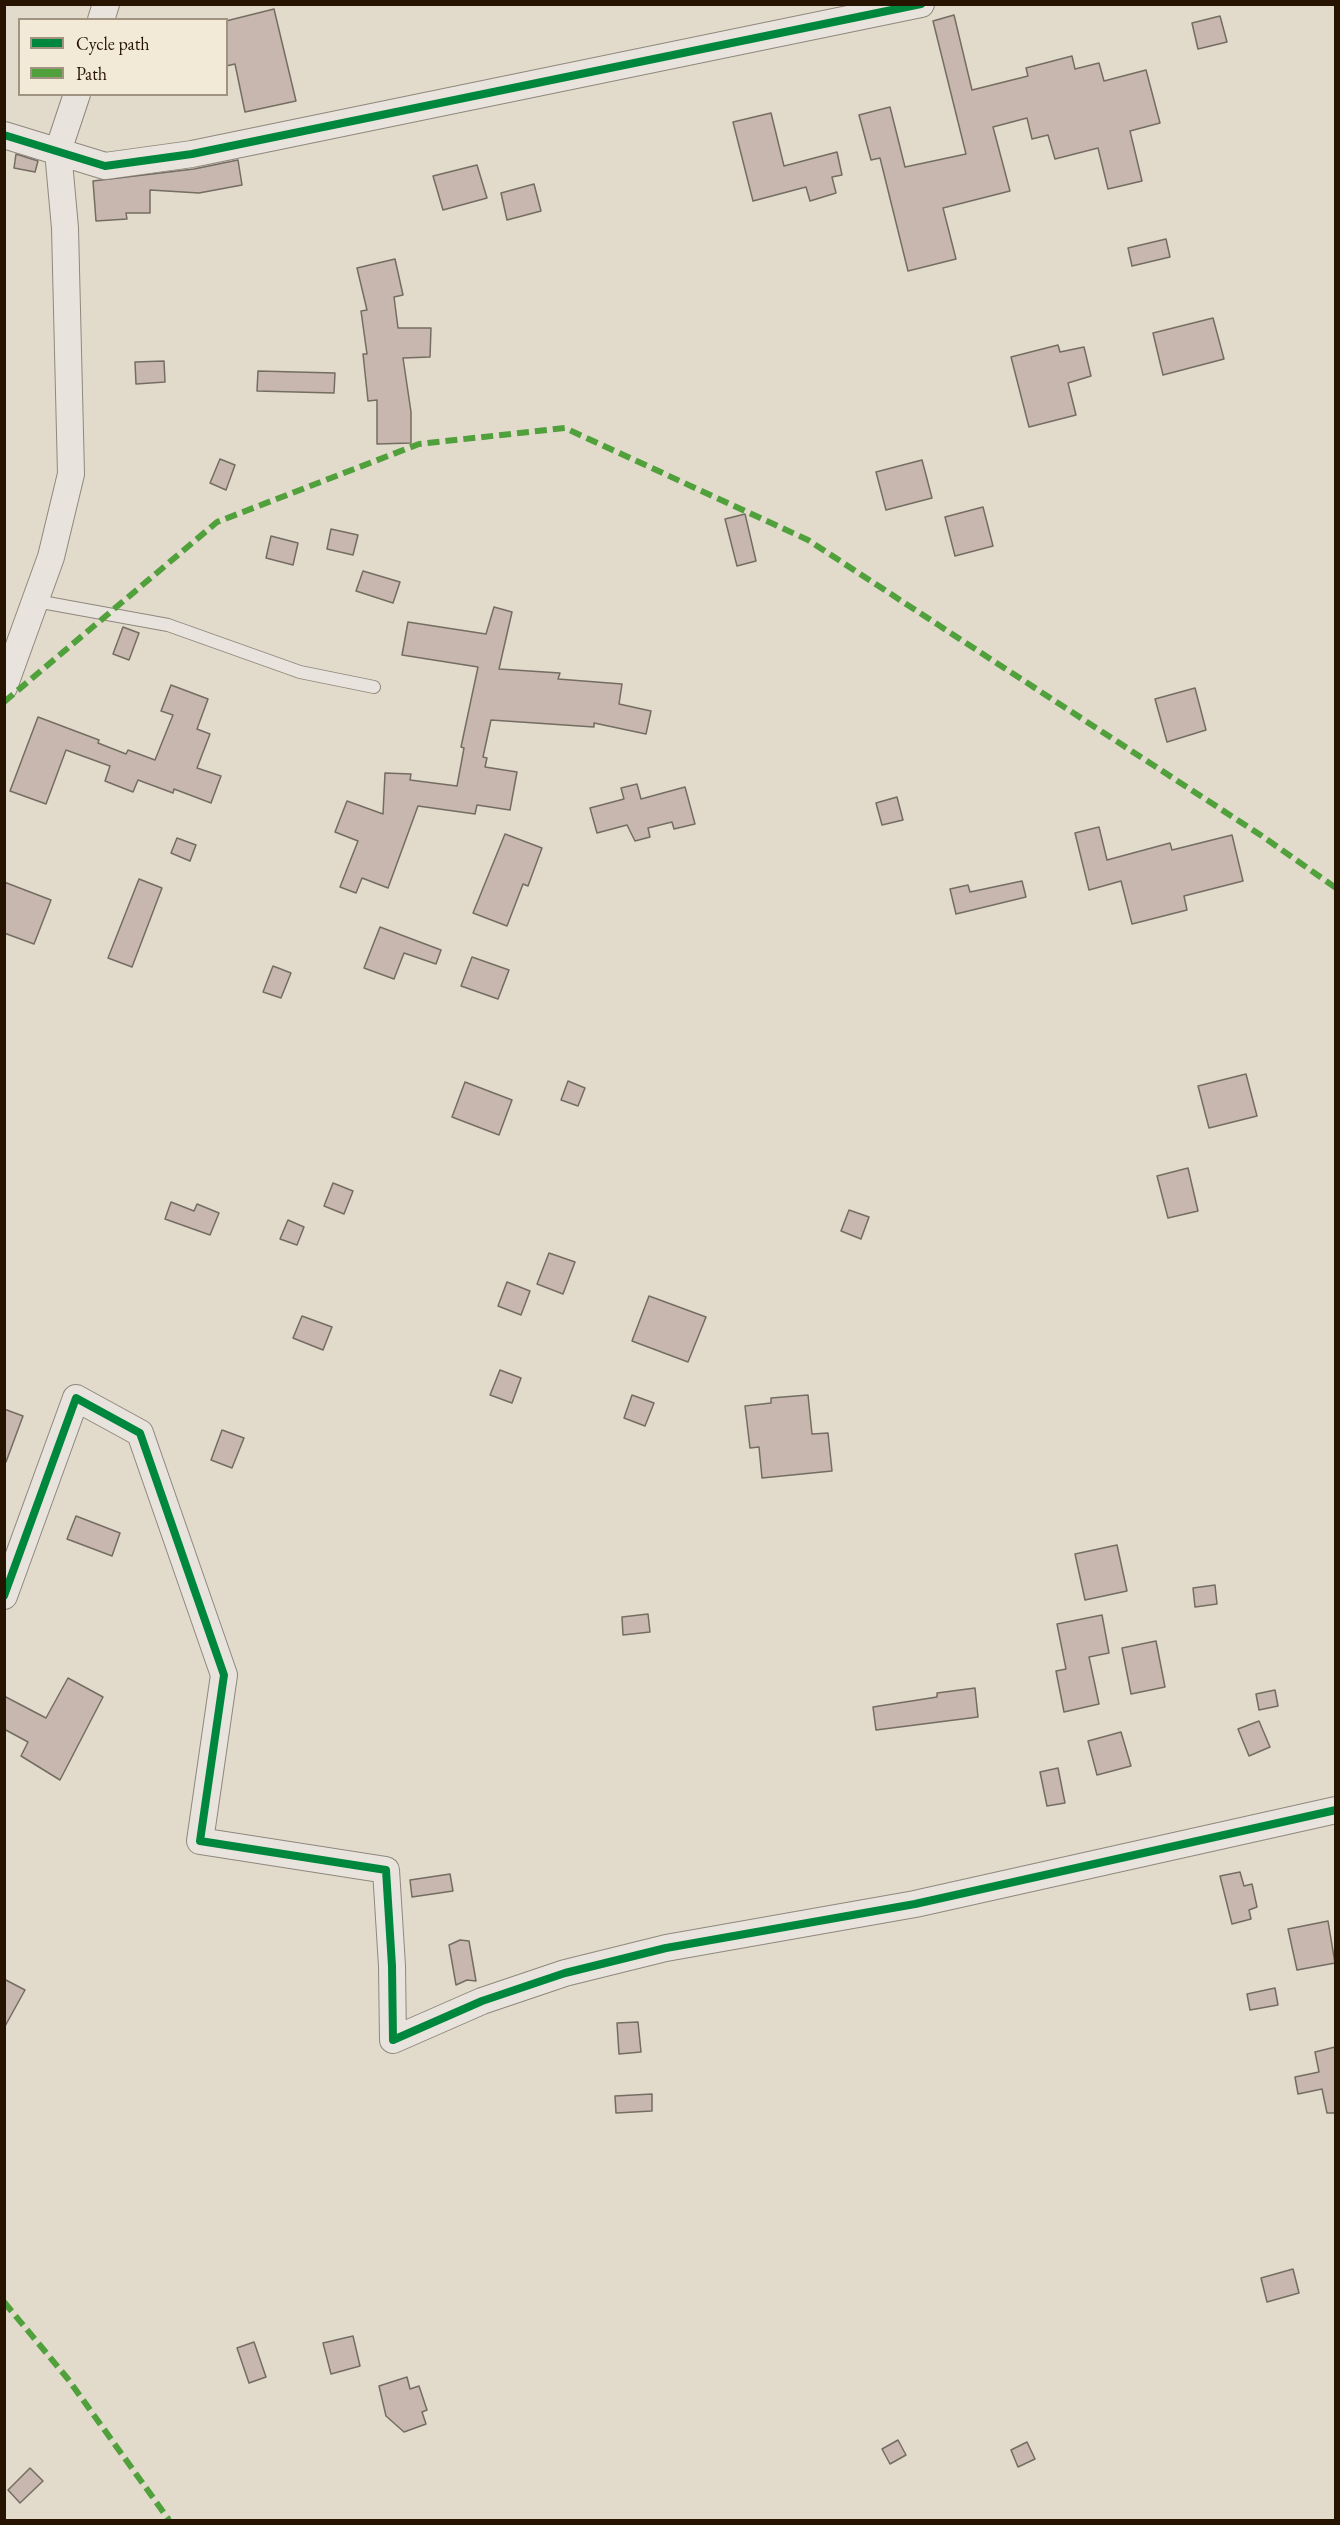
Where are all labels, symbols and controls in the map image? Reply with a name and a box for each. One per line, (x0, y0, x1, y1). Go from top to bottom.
legend (18, 18, 228, 96)
text: Cycle path (76, 32, 150, 55)
text: Path (76, 62, 107, 85)

